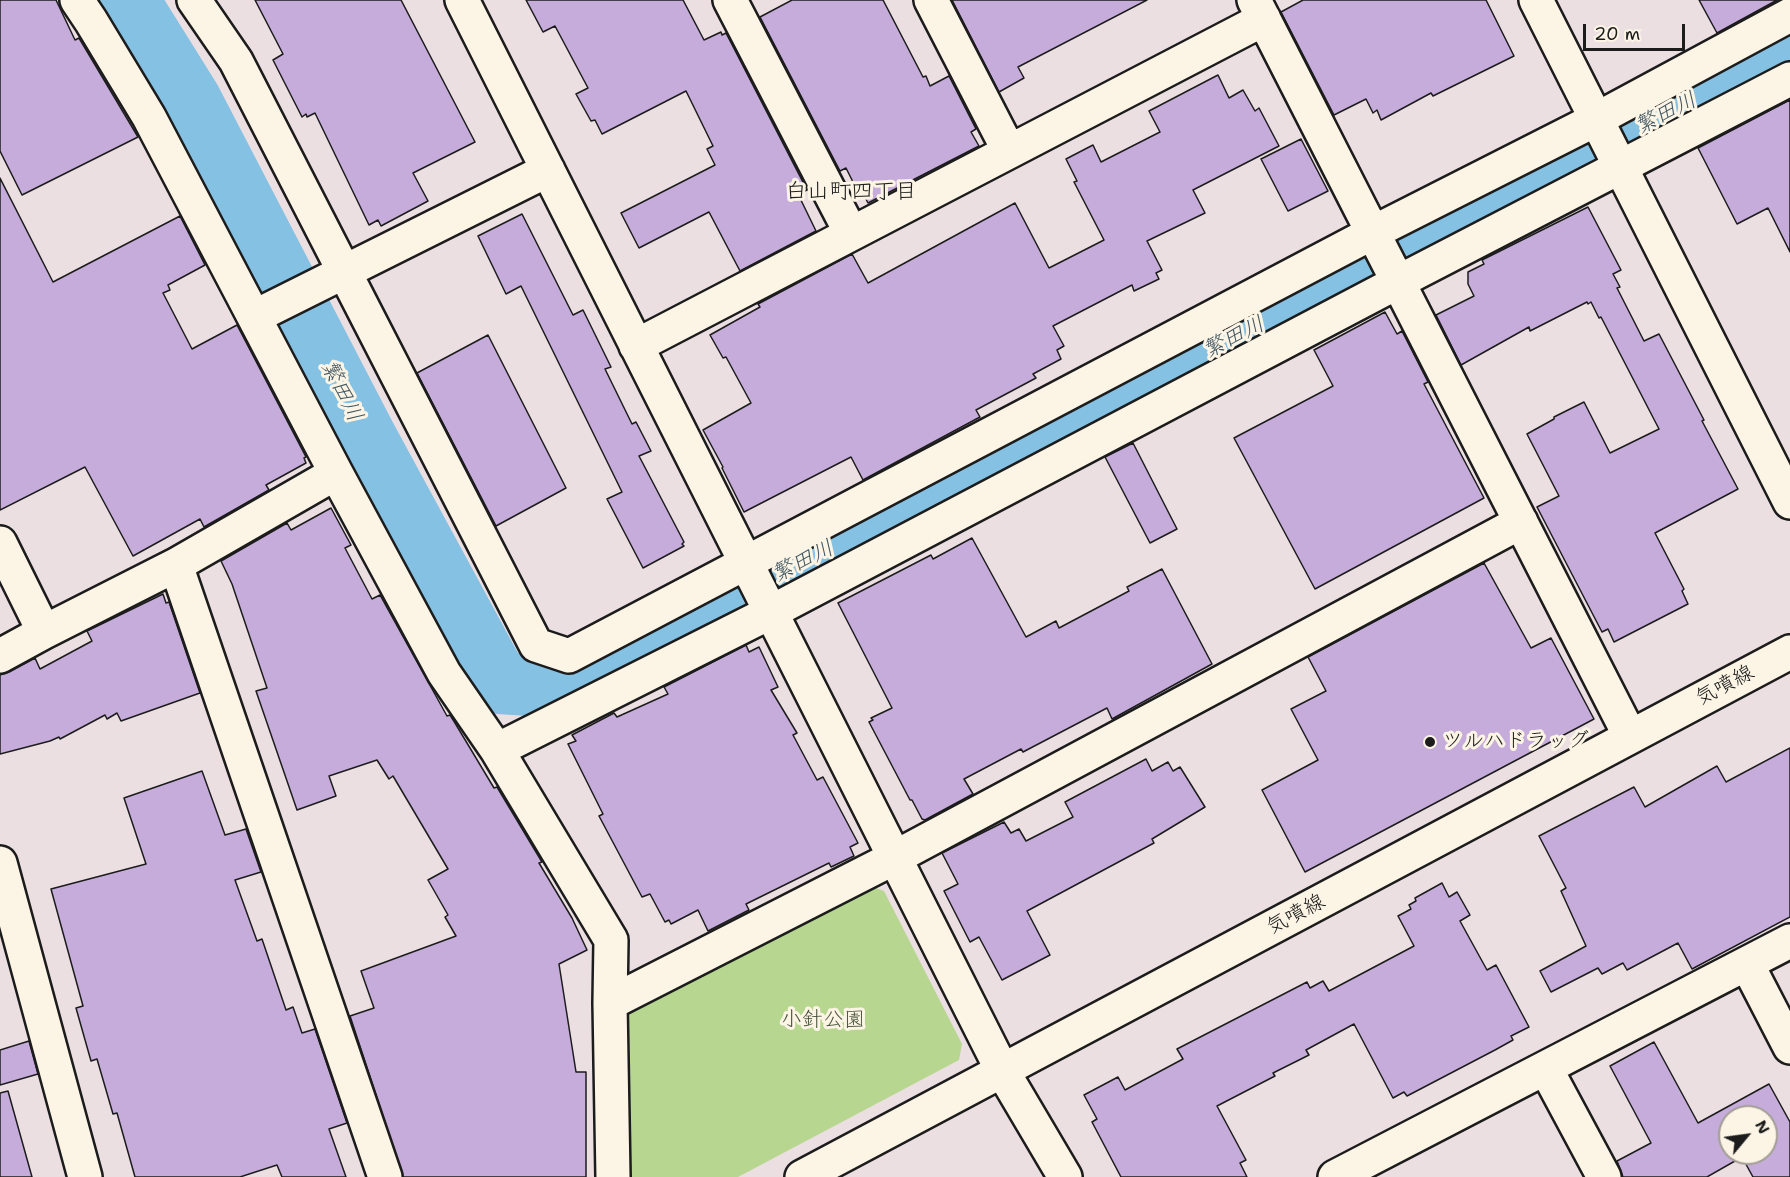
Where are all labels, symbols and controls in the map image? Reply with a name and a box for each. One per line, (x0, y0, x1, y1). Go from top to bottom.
scale bar (1586, 12, 1688, 50)
text: 20 m (1594, 22, 1640, 46)
water label: 繁田川 (1631, 87, 1701, 141)
district label: 白山町四丁目 (785, 179, 917, 205)
water label: 繁田川 (1199, 311, 1269, 365)
water label: 繁田川 (314, 356, 368, 426)
water label: 繁田川 (768, 535, 838, 589)
street label: 気噴線 (1691, 660, 1759, 712)
place label: ツルハドラッグ (1442, 729, 1589, 755)
marker: ツルハドラッグ (1423, 735, 1437, 749)
street label: 気噴線 (1262, 889, 1330, 941)
park label: 小針公園 (781, 1008, 865, 1034)
north arrow (1718, 1105, 1778, 1165)
text: N (1750, 1116, 1775, 1138)

